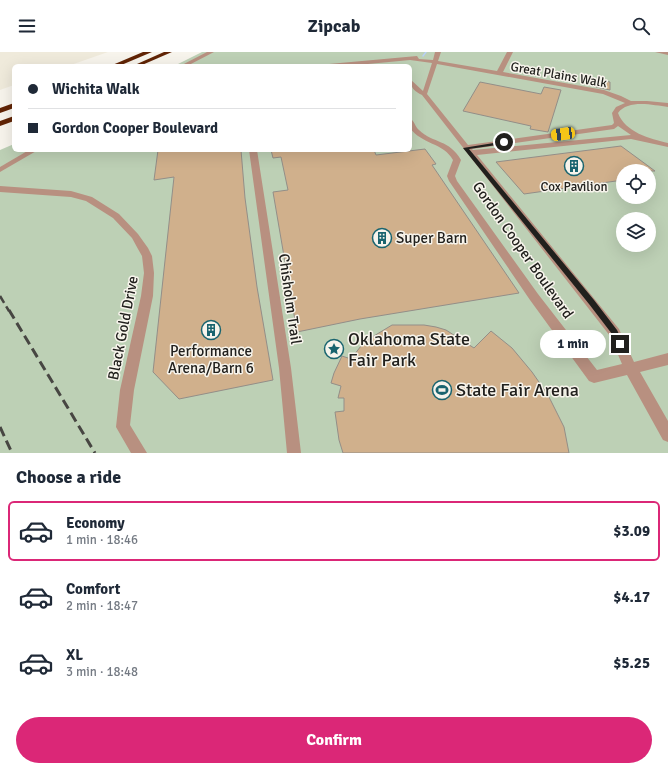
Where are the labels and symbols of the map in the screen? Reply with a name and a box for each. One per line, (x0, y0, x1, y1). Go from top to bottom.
street label: Great Plains Walk (509, 59, 609, 91)
car (550, 126, 576, 142)
route start (495, 133, 513, 151)
building icon: Cox Pavilion (563, 155, 585, 177)
street label: Gordon Cooper Boulevard (469, 178, 577, 322)
place label: Cox Pavilion (540, 179, 608, 195)
building icon: Super Barn (371, 227, 393, 249)
place label: Super Barn (396, 229, 467, 247)
street label: Chisholm Trail (275, 252, 305, 346)
street label: Black Gold Drive (104, 275, 142, 381)
building icon: Performance Arena/Barn 6 (200, 319, 222, 341)
place label: Oklahoma State Fair Park (348, 328, 470, 371)
callout: 1 min (540, 330, 606, 358)
route end (611, 335, 629, 353)
place icon: Oklahoma State Fair Park (323, 338, 345, 360)
place label: Performance Arena/Barn 6 (168, 342, 254, 377)
sports icon: State Fair Arena (431, 379, 453, 401)
place label: State Fair Arena (456, 379, 579, 401)

